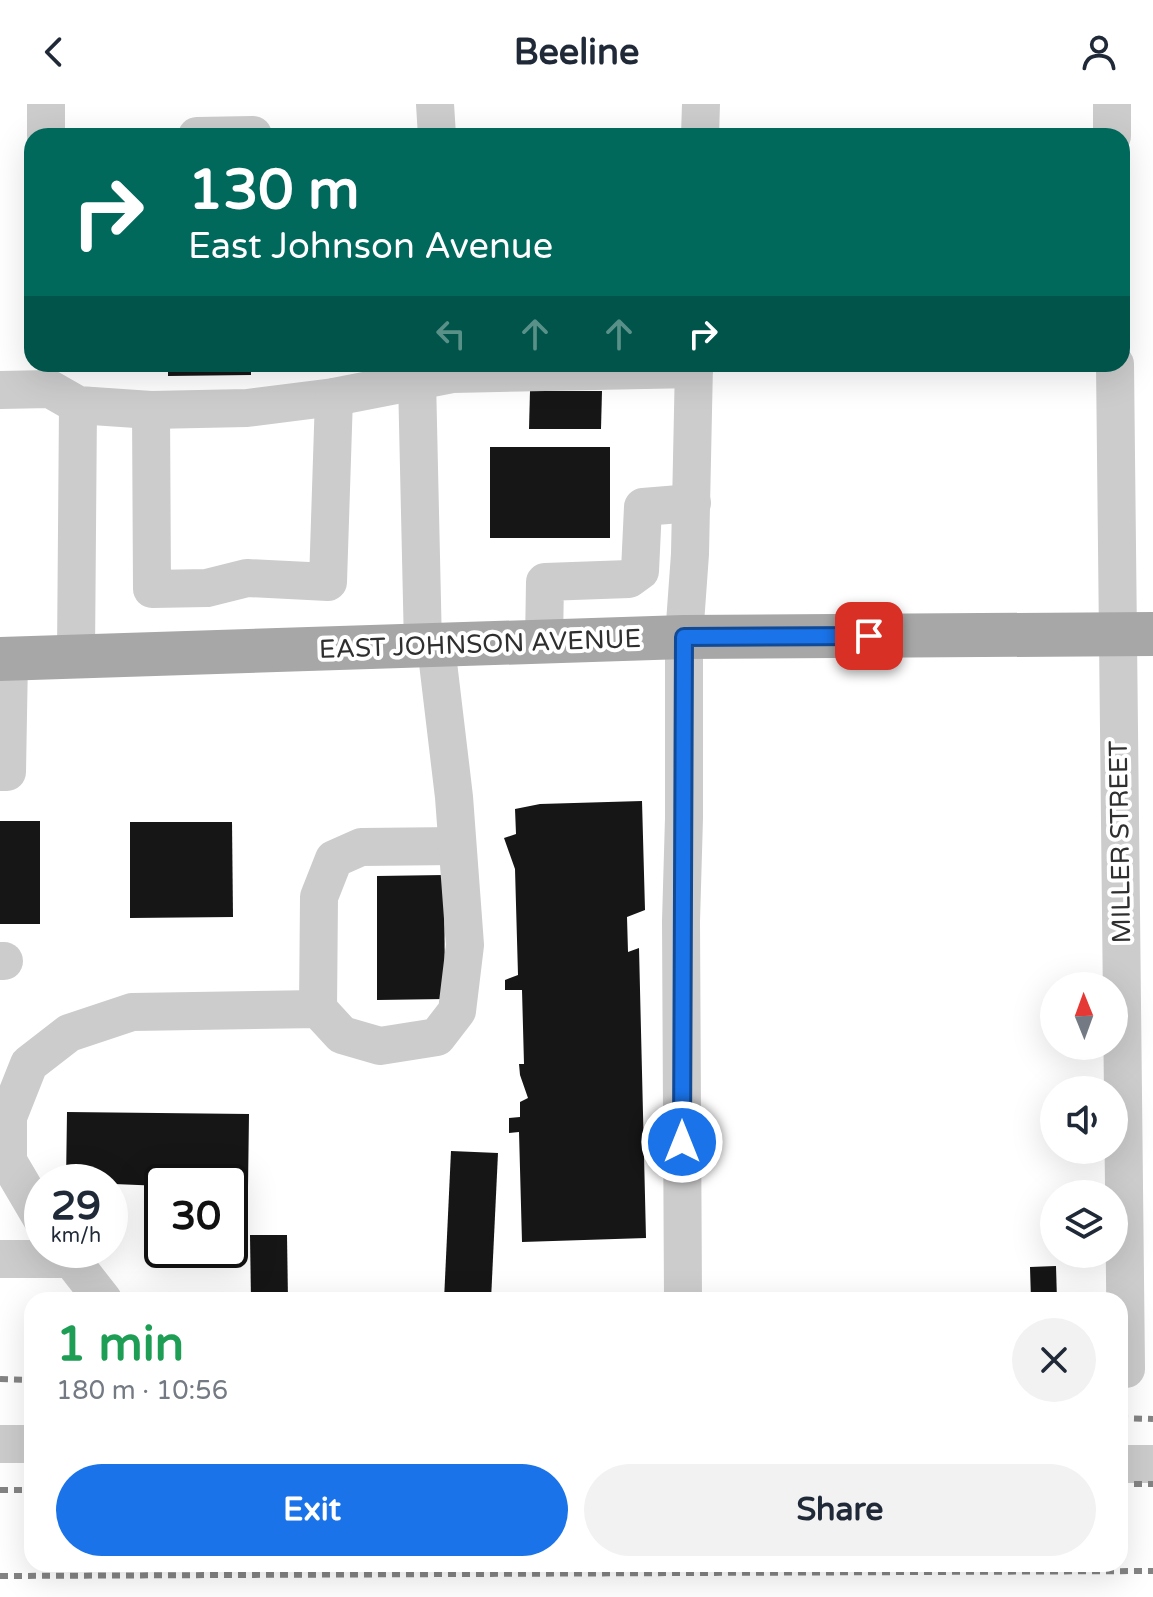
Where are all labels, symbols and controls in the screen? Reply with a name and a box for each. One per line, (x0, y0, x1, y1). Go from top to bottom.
icon: back (32, 30, 76, 74)
icon: person (1077, 30, 1121, 74)
text: Beeline (514, 31, 639, 74)
text: 130 m (188, 157, 359, 224)
icon: right (56, 160, 160, 264)
text: East Johnson Avenue (188, 225, 553, 268)
icon: left (429, 312, 473, 356)
icon: ahead (513, 312, 557, 356)
icon: ahead (597, 312, 641, 356)
icon: right (681, 312, 725, 356)
pin (835, 602, 903, 670)
icon: arrive (847, 614, 891, 658)
street label: EAST JOHNSON AVENUE (318, 623, 642, 665)
street label: MILLER STREET (1103, 740, 1137, 944)
north arrow (1040, 972, 1128, 1060)
map controls (1040, 972, 1128, 1268)
button: sound (1040, 1076, 1128, 1164)
position arrow (640, 1100, 724, 1184)
speed limit sign: 30 (144, 1164, 248, 1268)
button: layers (1040, 1180, 1128, 1268)
text: 29 (51, 1182, 101, 1230)
text: km/h (51, 1224, 101, 1248)
text: 1 min (56, 1316, 184, 1374)
button: close (1012, 1318, 1096, 1402)
text: 180 m · 10:56 (56, 1375, 228, 1406)
button: Exit (56, 1464, 568, 1556)
button: Share (584, 1464, 1096, 1556)

